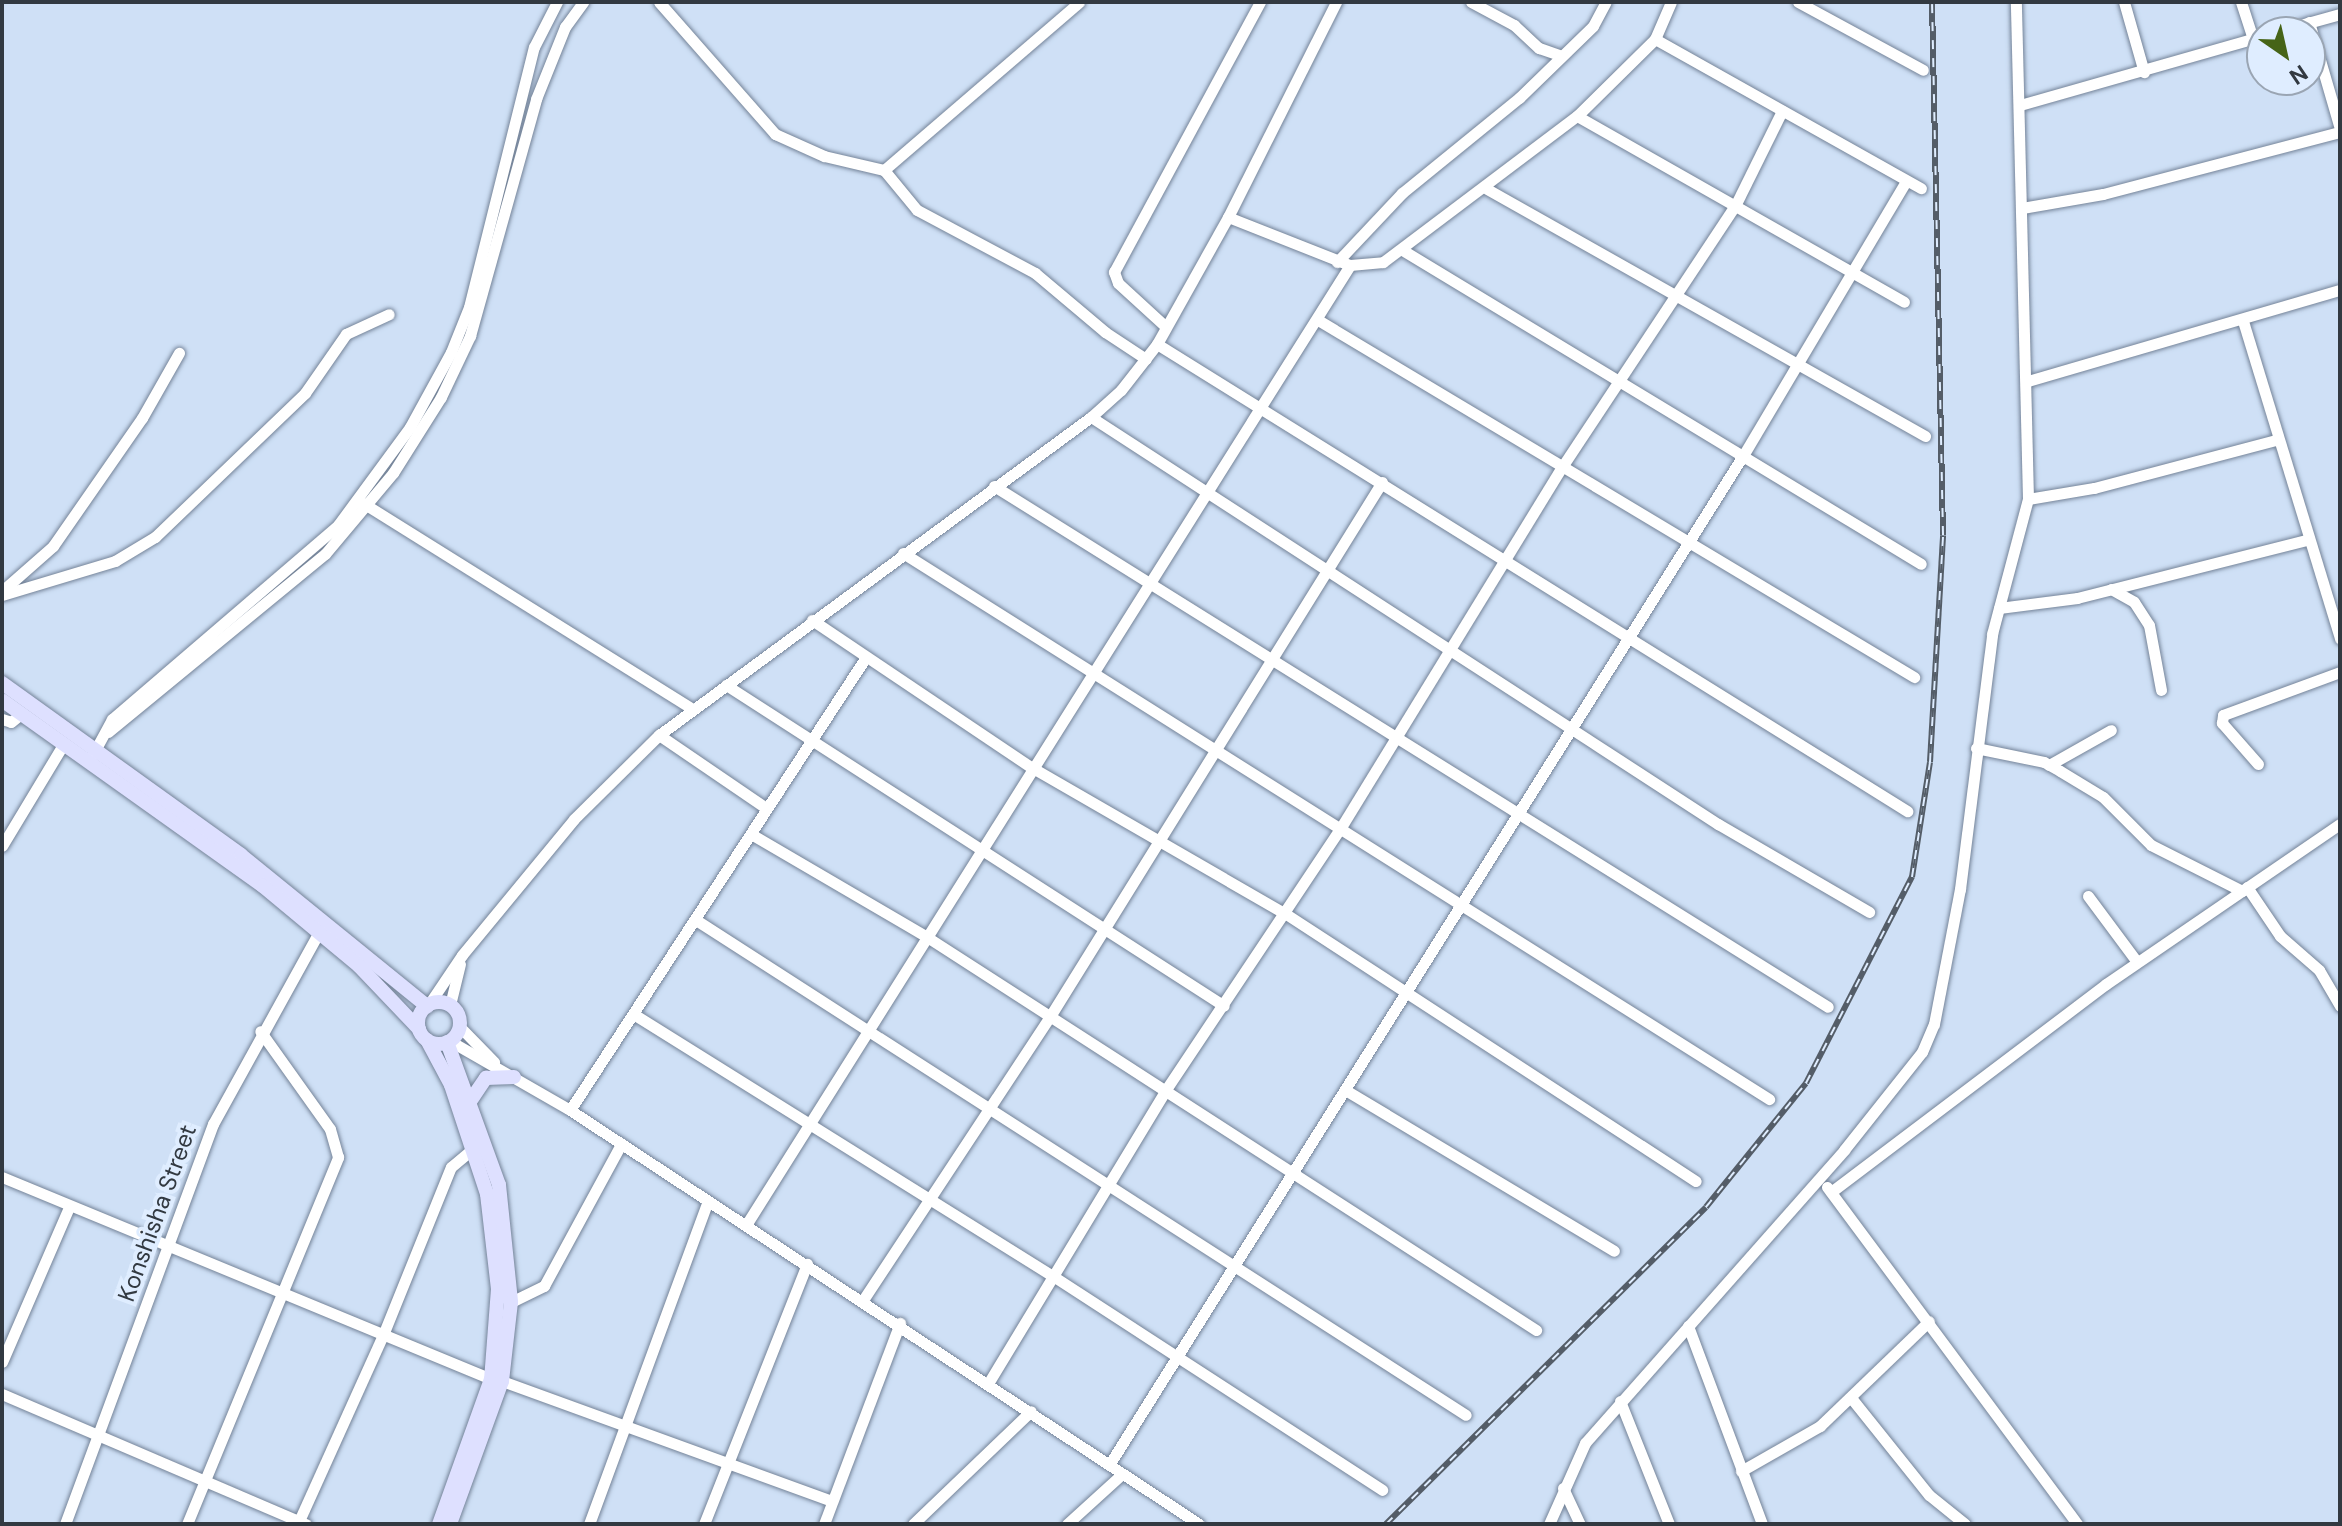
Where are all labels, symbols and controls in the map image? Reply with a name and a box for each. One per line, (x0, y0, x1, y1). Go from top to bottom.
north arrow (2246, 16, 2326, 96)
text: N (2284, 58, 2313, 91)
street label: Konshisha Street (112, 1121, 202, 1305)

